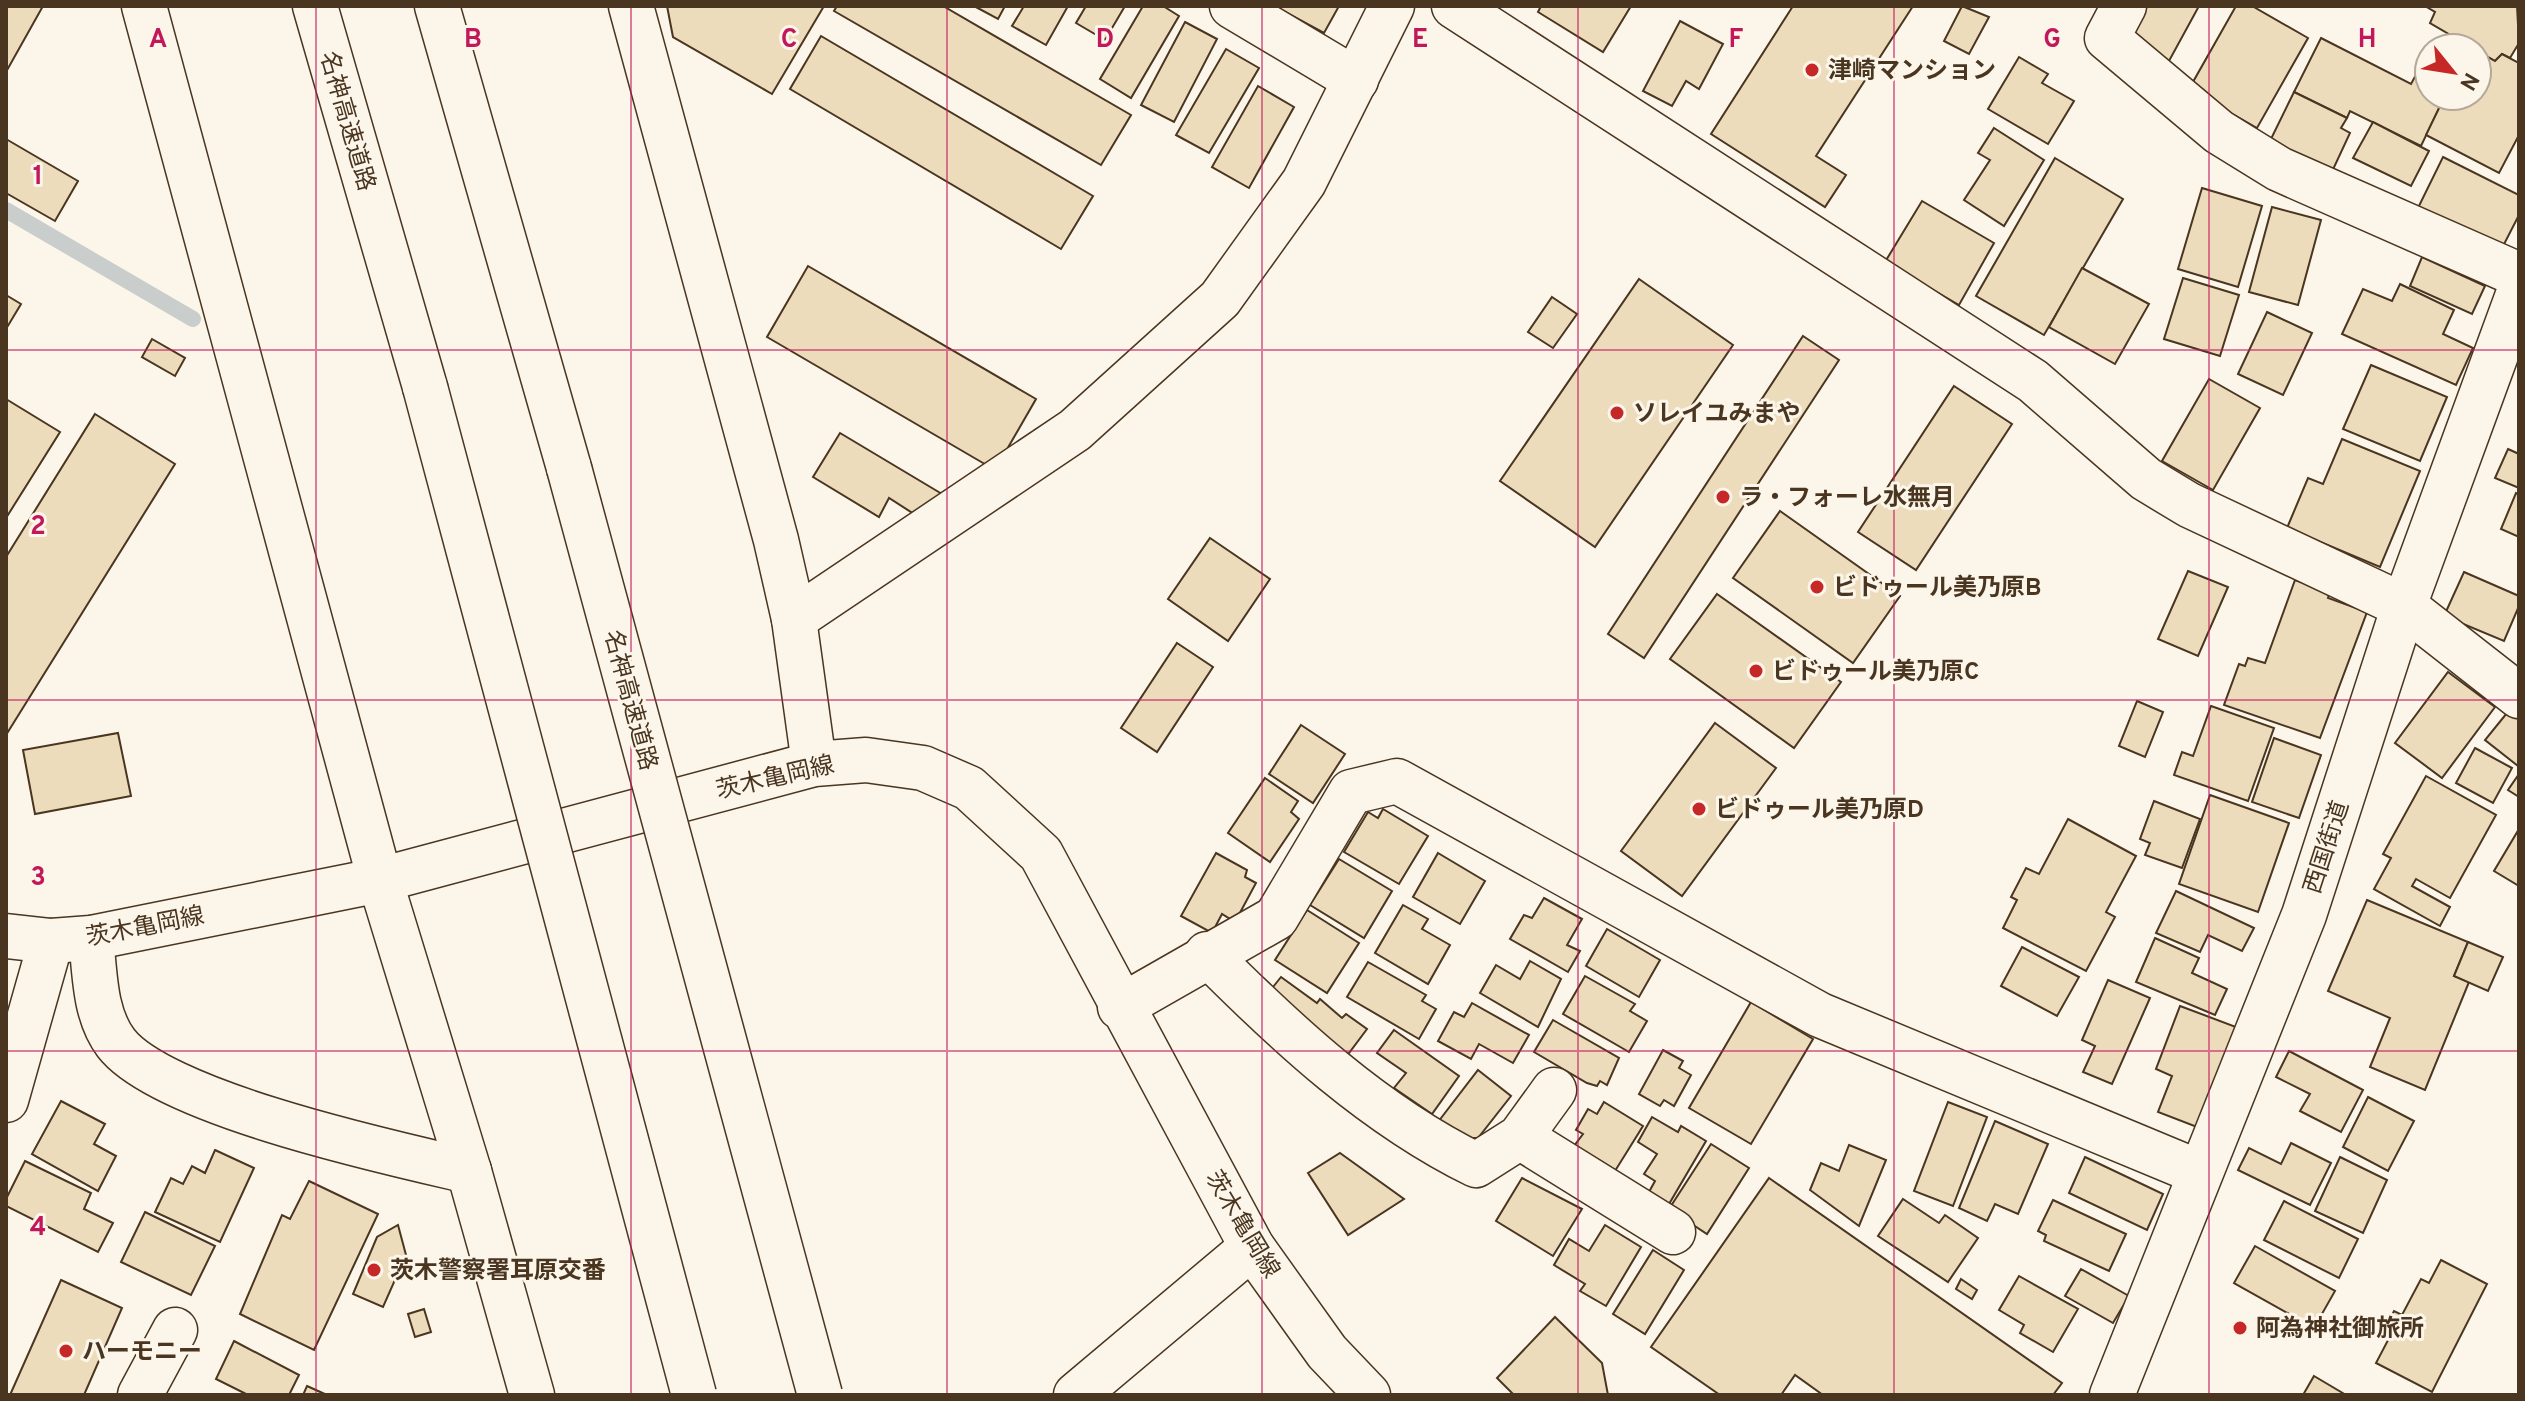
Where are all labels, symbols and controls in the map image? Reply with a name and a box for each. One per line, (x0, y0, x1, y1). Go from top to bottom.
text: A (149, 24, 167, 57)
text: B (464, 24, 482, 57)
text: C (781, 24, 797, 57)
text: D (1096, 24, 1114, 57)
text: E (1412, 24, 1428, 57)
text: F (1729, 24, 1744, 57)
text: G (2043, 24, 2061, 57)
text: H (2358, 24, 2376, 57)
north arrow (2413, 32, 2493, 112)
street label: 名神高速道路 (312, 48, 380, 195)
place label: 津崎マンション (1828, 57, 1996, 87)
marker: 津崎マンション (1803, 61, 1821, 79)
text: N (2453, 67, 2484, 94)
text: 1 (33, 161, 43, 194)
place label: ソレイユみまや (1633, 400, 1801, 430)
marker: ソレイユみまや (1608, 404, 1626, 422)
place label: ラ・フォーレ水無月 (1739, 484, 1955, 514)
marker: ラ・フォーレ水無月 (1714, 488, 1732, 506)
text: 2 (30, 511, 46, 544)
place label: ビドゥール美乃原B (1833, 574, 2042, 604)
marker: ビドゥール美乃原B (1808, 578, 1826, 596)
street label: 名神高速道路 (596, 627, 662, 774)
place label: ビドゥール美乃原C (1772, 658, 1979, 688)
marker: ビドゥール美乃原C (1747, 662, 1765, 680)
street label: 茨木亀岡線 (714, 751, 837, 807)
place label: ビドゥール美乃原D (1715, 796, 1924, 826)
street label: 西国街道 (2299, 797, 2357, 898)
marker: ビドゥール美乃原D (1690, 800, 1708, 818)
text: 3 (30, 862, 46, 895)
street label: 茨木亀岡線 (84, 902, 207, 954)
street label: 茨木亀岡線 (1198, 1166, 1285, 1284)
text: 4 (30, 1212, 46, 1245)
place label: 茨木警察署耳原交番 (390, 1257, 606, 1287)
marker: 茨木警察署耳原交番 (365, 1261, 383, 1279)
place label: 阿為神社御旅所 (2256, 1315, 2424, 1345)
marker: 阿為神社御旅所 (2231, 1319, 2249, 1337)
place label: ハーモニー (82, 1338, 202, 1368)
marker: ハーモニー (57, 1342, 75, 1360)

